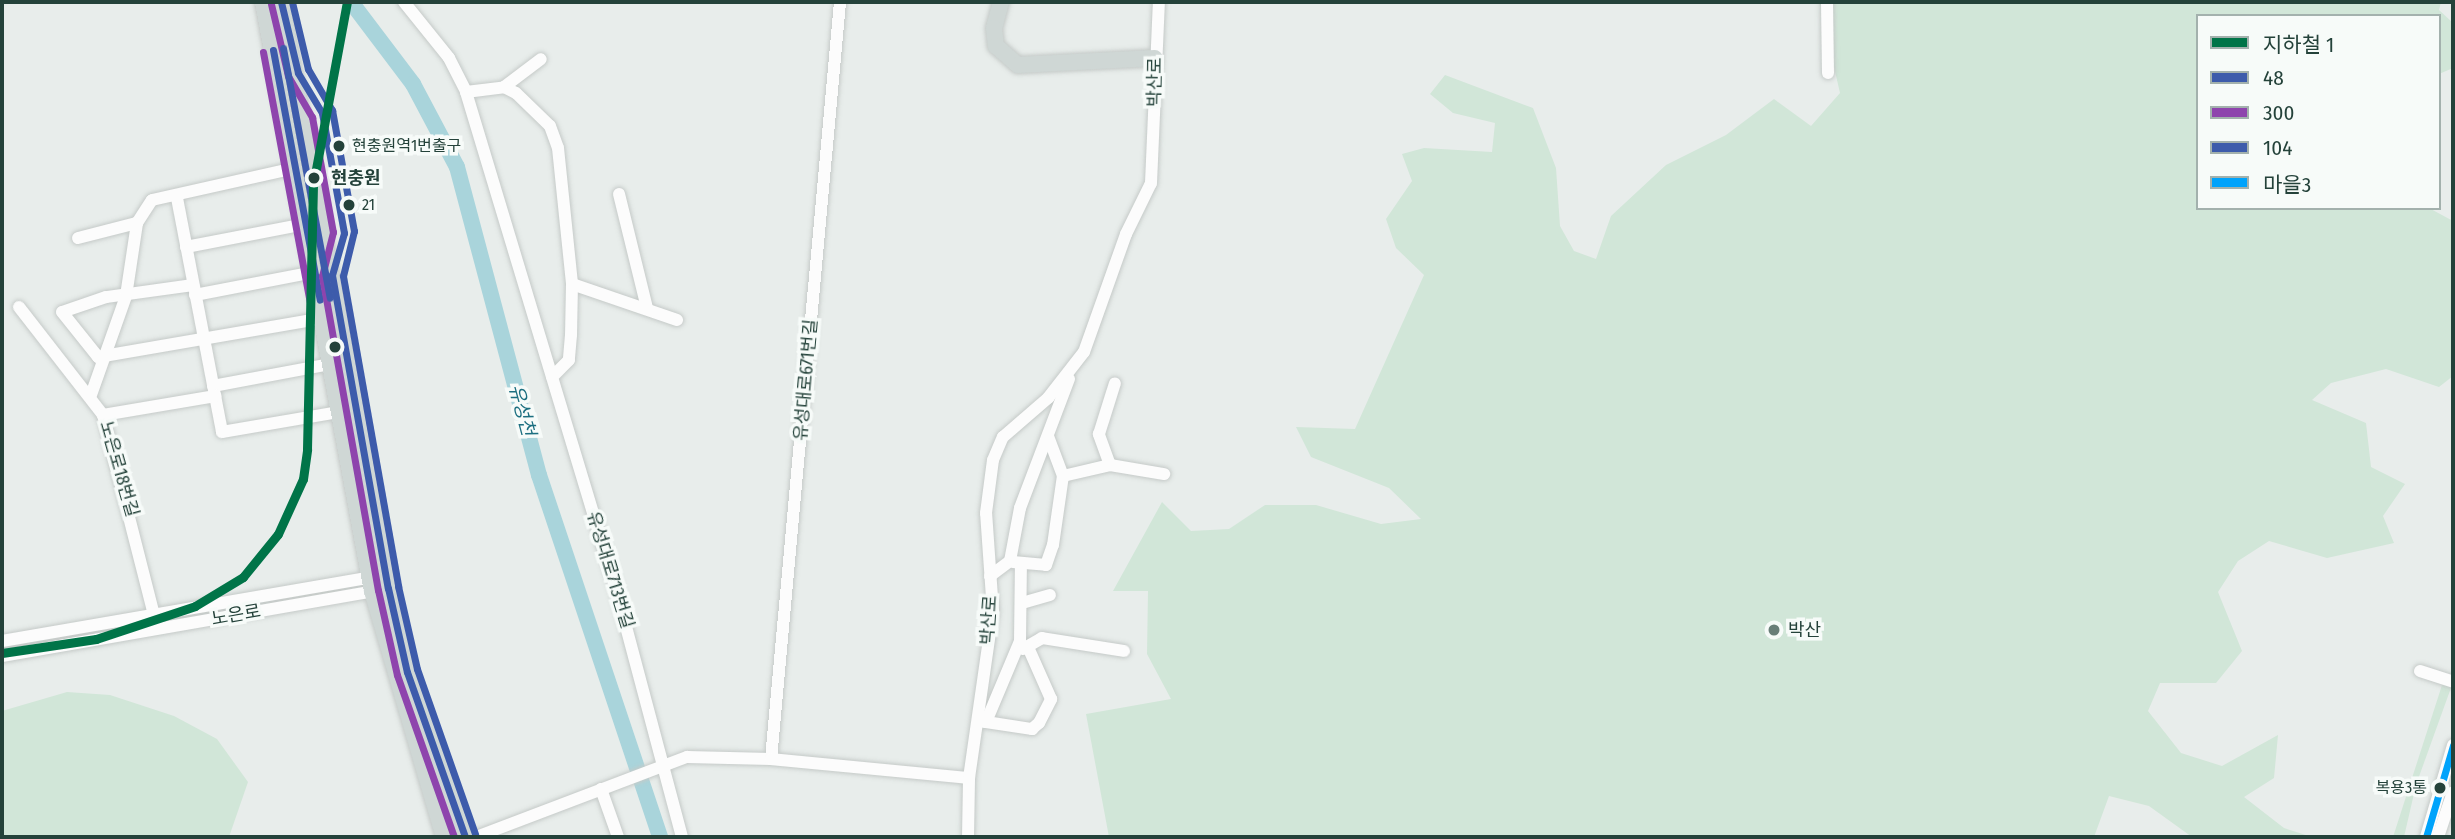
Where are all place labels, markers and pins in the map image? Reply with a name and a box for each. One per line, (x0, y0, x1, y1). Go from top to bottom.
place label: 현충원역1번출구 (352, 136, 461, 156)
marker: 현충원역1번출구 (332, 139, 346, 153)
marker: 현충원 (303, 167, 325, 189)
place label: 현충원 (331, 167, 381, 189)
place label: 21 (362, 195, 375, 215)
marker: 21 (342, 198, 356, 212)
unlabelled marker (328, 340, 342, 354)
place label: 박산 (1788, 619, 1821, 641)
marker: 박산 (1766, 622, 1782, 638)
place label: 복용3통 (2376, 778, 2427, 798)
marker: 복용3통 (2433, 781, 2447, 795)

